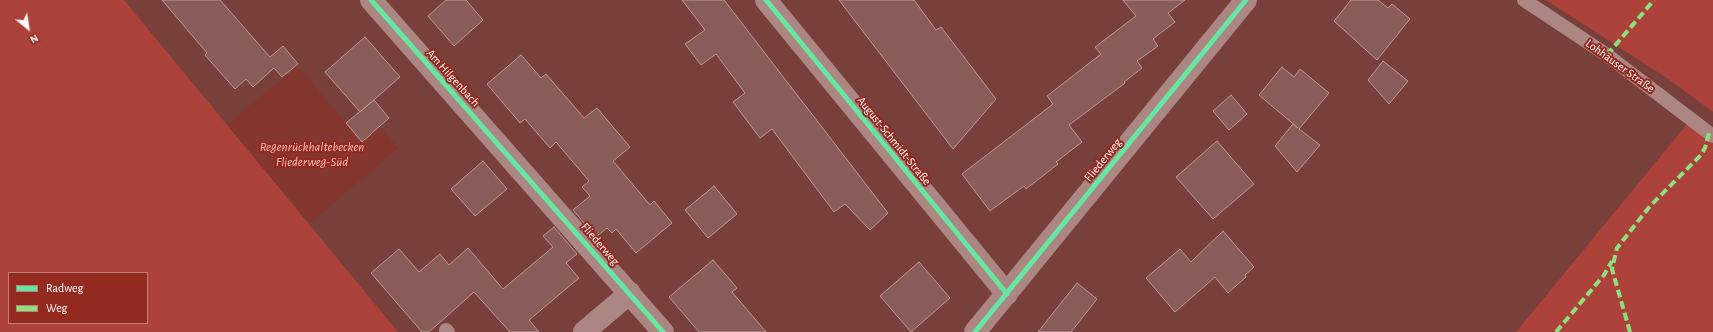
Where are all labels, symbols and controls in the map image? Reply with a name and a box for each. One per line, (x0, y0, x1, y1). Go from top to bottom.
north arrow (8, 8, 48, 48)
text: N (28, 32, 40, 46)
street label: Lohhäuser Straße (1583, 36, 1657, 96)
street label: Am Hilgenbach (423, 46, 483, 110)
street label: August-Schmidt-Straße (854, 94, 934, 188)
street label: Fliederweg (1081, 135, 1125, 185)
water label: Regenrückhaltebecken Fliederweg-Süd (260, 139, 364, 170)
street label: Fliederweg (578, 220, 622, 268)
legend (8, 272, 148, 324)
text: Radweg (46, 282, 83, 294)
text: Weg (46, 302, 67, 314)

